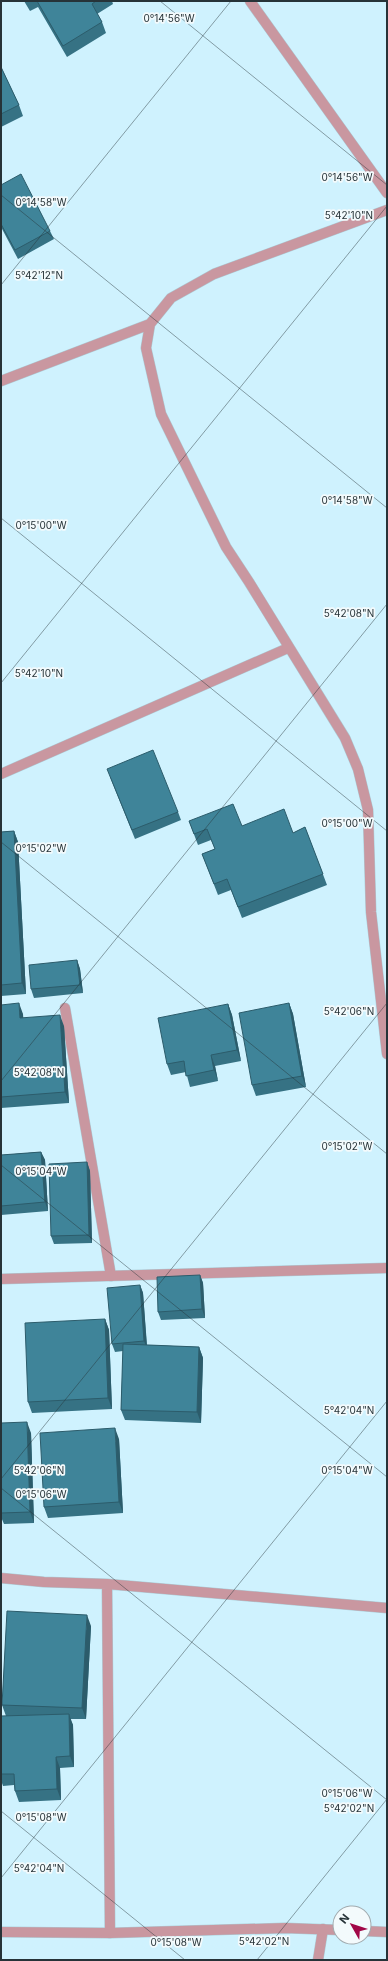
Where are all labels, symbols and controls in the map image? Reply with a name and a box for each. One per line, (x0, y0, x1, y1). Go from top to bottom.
text: 0°14'56"W (143, 12, 195, 24)
text: 0°14'56"W (321, 171, 373, 183)
text: 0°14'58"W (15, 196, 67, 208)
text: 5°42'10"N (325, 209, 373, 221)
text: 5°42'12"N (15, 269, 63, 281)
text: 0°14'58"W (321, 494, 373, 506)
text: 0°15'00"W (15, 519, 67, 531)
text: 5°42'08"N (324, 607, 374, 619)
text: 5°42'10"N (15, 667, 63, 679)
text: 0°15'00"W (321, 817, 373, 829)
text: 0°15'02"W (16, 842, 67, 854)
text: 5°42'06"N (324, 1005, 374, 1017)
text: 5°42'08"N (14, 1066, 64, 1078)
text: 0°15'02"W (322, 1140, 373, 1152)
text: 0°15'04"W (15, 1165, 67, 1177)
text: 5°42'04"N (324, 1404, 374, 1416)
text: 5°42'06"N (14, 1464, 64, 1476)
text: 0°15'04"W (321, 1464, 373, 1476)
text: 0°15'06"W (15, 1488, 67, 1500)
text: 0°15'06"W (321, 1787, 373, 1799)
text: 5°42'02"N (324, 1802, 374, 1814)
text: 0°15'08"W (15, 1811, 67, 1823)
text: 5°42'04"N (14, 1862, 64, 1874)
north arrow (332, 1905, 372, 1945)
text: N (336, 1911, 352, 1926)
text: 5°42'02"N (239, 1935, 289, 1947)
text: 0°15'08"W (150, 1936, 202, 1948)

